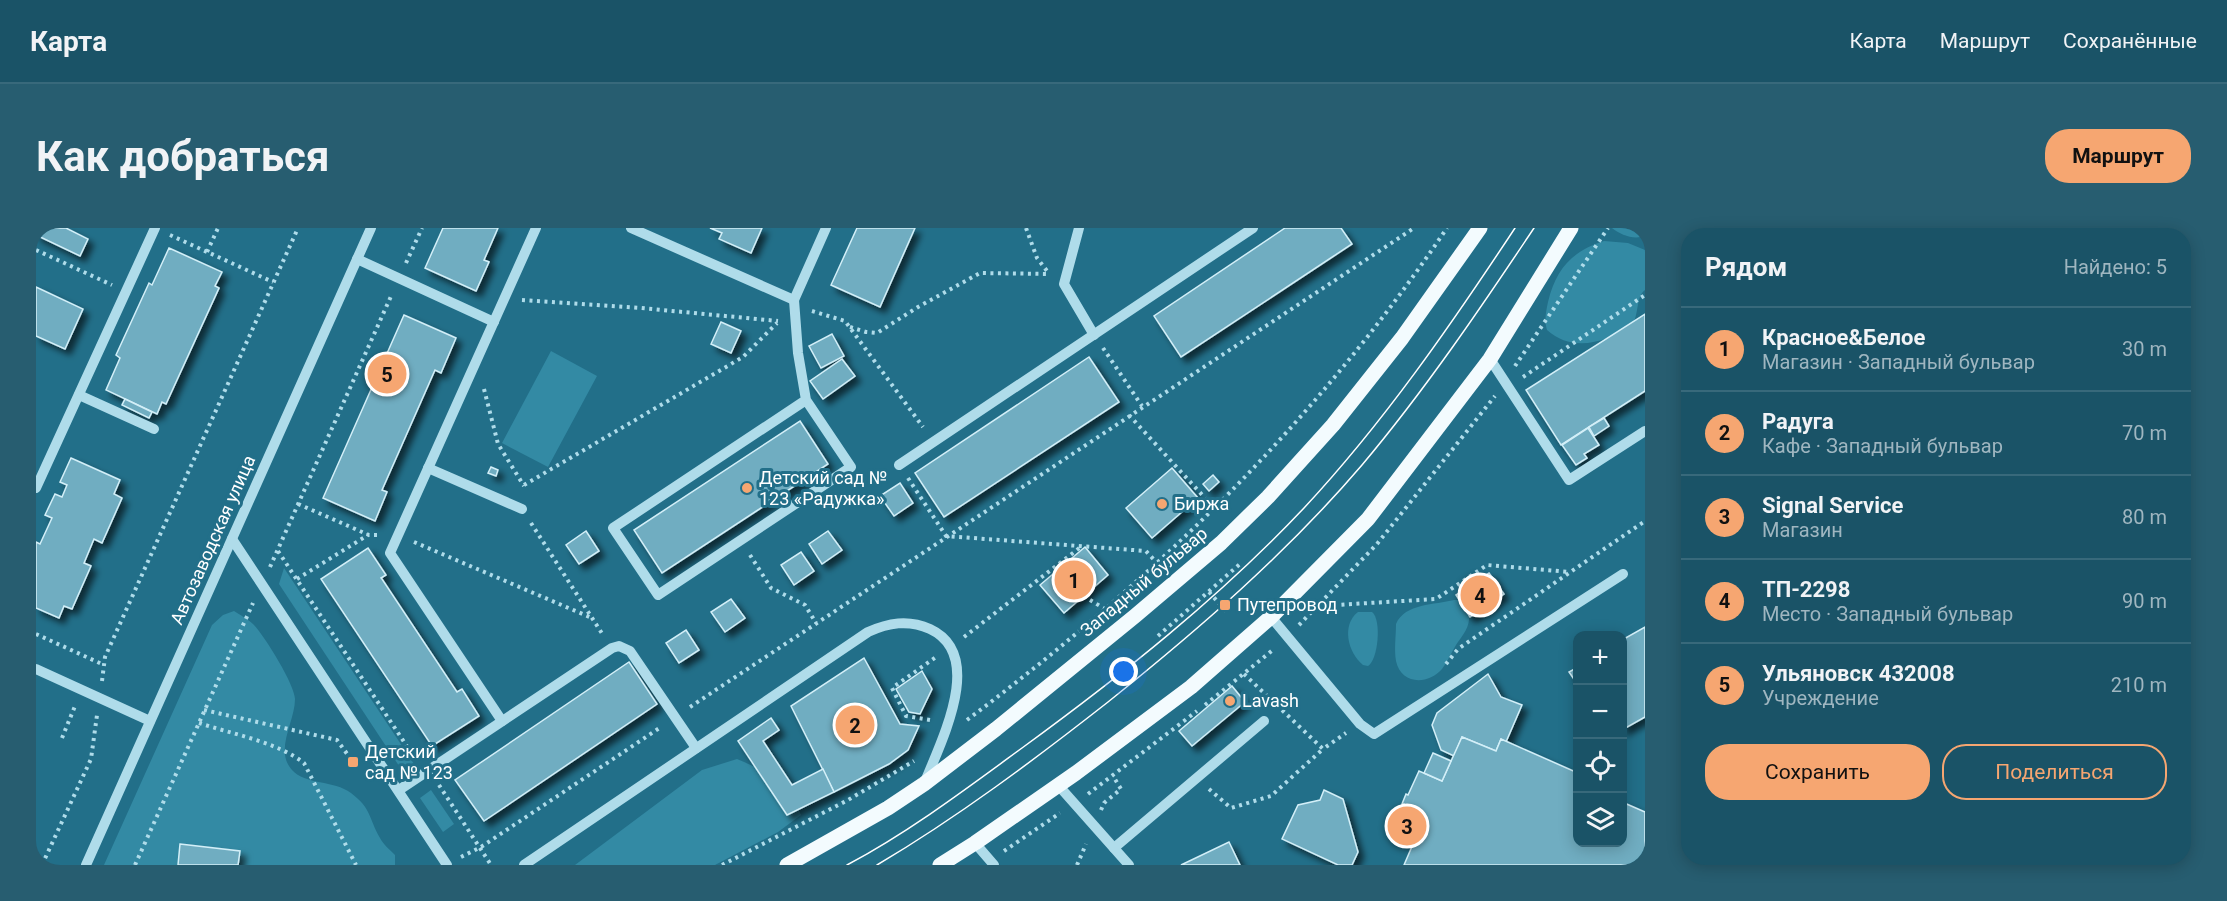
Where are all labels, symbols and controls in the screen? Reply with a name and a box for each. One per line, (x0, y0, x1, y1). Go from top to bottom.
text: Карта (30, 25, 107, 58)
text: Карта (1850, 29, 1907, 53)
text: Маршрут (1940, 29, 2030, 53)
text: Сохранённые (2063, 29, 2197, 53)
button: Маршрут (2045, 129, 2191, 183)
text: Как добраться (36, 132, 330, 181)
text: Рядом (1705, 252, 1787, 282)
text: Найдено: 5 (2064, 255, 2167, 279)
text: Красное&Белое (1762, 325, 1925, 350)
text: 1 (1719, 337, 1730, 361)
text: 30 m (2122, 337, 2167, 361)
text: Магазин · Западный бульвар (1762, 350, 2035, 374)
pin: 5 (368, 352, 406, 396)
text: Радуга (1762, 409, 1834, 434)
text: 2 (1719, 421, 1730, 445)
text: 70 m (2122, 421, 2167, 445)
text: Кафе · Западный бульвар (1762, 434, 2003, 458)
street label: Автозаводская улица (166, 452, 259, 628)
place label: Детский сад № 123 «Радужка» (759, 467, 887, 509)
marker: Детский сад № 123 «Радужка» (740, 481, 754, 495)
place label: Биржа (1174, 493, 1229, 514)
text: Signal Service (1762, 493, 1903, 518)
marker: Биржа (1155, 497, 1169, 511)
text: 3 (1719, 505, 1730, 529)
text: 80 m (2122, 505, 2167, 529)
text: Магазин (1762, 518, 1843, 542)
street label: Западный бульвар (1076, 522, 1211, 641)
pin: 1 (1054, 558, 1094, 602)
pin: 4 (1460, 572, 1500, 617)
text: ТП-2298 (1762, 577, 1850, 602)
text: 4 (1719, 589, 1730, 613)
text: 90 m (2122, 589, 2167, 613)
place label: Путепровод (1237, 594, 1338, 615)
marker: Путепровод (1218, 598, 1232, 612)
text: Место · Западный бульвар (1762, 602, 2013, 626)
map controls (1573, 631, 1627, 847)
button: + (1573, 631, 1627, 685)
your location (1109, 657, 1138, 686)
text: Ульяновск 432008 (1762, 661, 1955, 686)
text: 5 (1719, 673, 1730, 697)
text: 210 m (2111, 673, 2167, 697)
button: − (1573, 685, 1627, 739)
text: Учреждение (1762, 686, 1879, 710)
place label: Lavash (1242, 690, 1299, 711)
marker: Lavash (1223, 694, 1237, 708)
pin: 2 (836, 702, 874, 748)
button: locate (1573, 739, 1627, 793)
place label: Детский сад № 123 (365, 741, 453, 783)
button: Сохранить (1705, 744, 1930, 800)
button: Поделиться (1942, 744, 2167, 800)
marker: Детский сад № 123 (346, 755, 360, 769)
button: layers (1573, 793, 1627, 847)
pin: 3 (1388, 804, 1426, 848)

